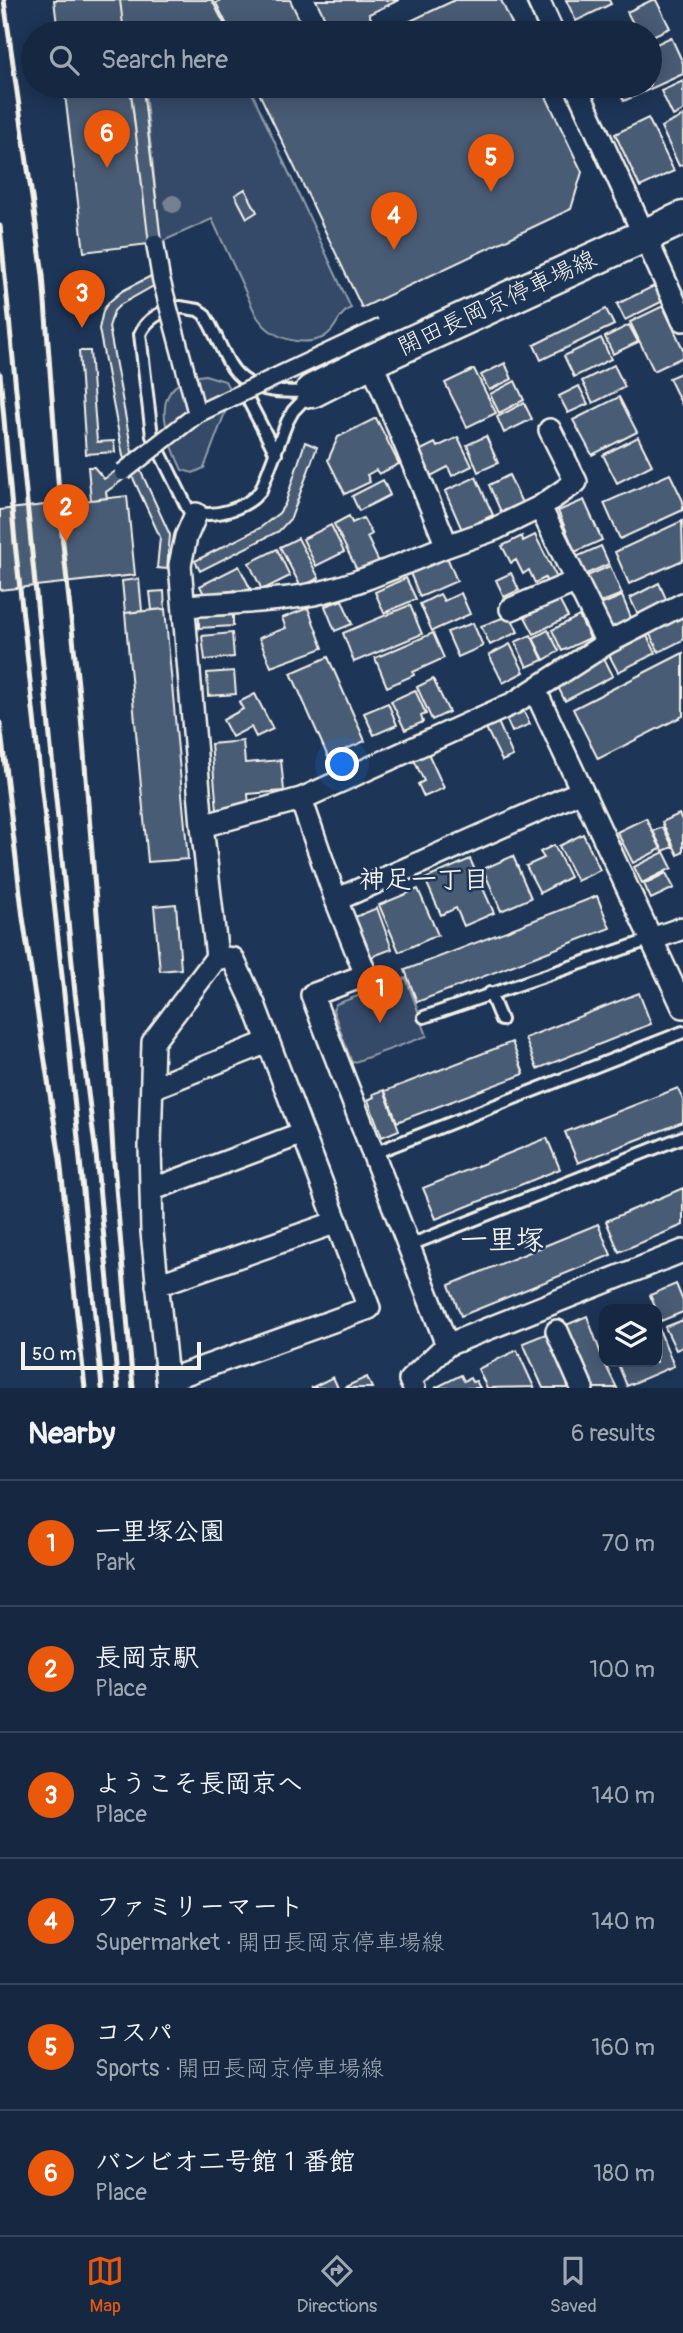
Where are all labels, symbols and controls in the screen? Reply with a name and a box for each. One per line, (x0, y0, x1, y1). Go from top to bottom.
search box (21, 21, 662, 98)
icon: search (45, 41, 83, 79)
text: Search here (101, 44, 228, 76)
pin: 6 (84, 110, 130, 168)
pin: 5 (468, 134, 514, 192)
pin: 4 (371, 192, 417, 250)
street label: 開田長岡京停車場線 (393, 244, 601, 362)
pin: 3 (59, 270, 105, 328)
pin: 2 (43, 484, 89, 542)
your location (325, 747, 359, 781)
district label: 神足一丁目 (359, 864, 489, 896)
pin: 1 (357, 965, 403, 1023)
district label: 一里塚 (460, 1223, 544, 1258)
map controls (599, 1304, 662, 1367)
button: layers (599, 1304, 662, 1367)
scale bar (21, 1339, 201, 1371)
text: 50 m (32, 1342, 76, 1366)
text: Nearby (28, 1415, 115, 1452)
text: 6 results (571, 1419, 655, 1448)
text: 一里塚公園 (95, 1516, 225, 1548)
text: 1 (47, 1529, 56, 1558)
text: 70 m (602, 1529, 655, 1558)
text: Park (95, 1548, 135, 1577)
text: 長岡京駅 (95, 1642, 199, 1674)
text: 2 (45, 1655, 57, 1684)
text: 100 m (589, 1655, 655, 1684)
text: Place (95, 1674, 147, 1703)
text: ようこそ長岡京へ (95, 1768, 303, 1800)
text: 3 (45, 1781, 57, 1810)
text: 140 m (592, 1781, 655, 1810)
text: Place (95, 1800, 147, 1829)
text: ファミリーマート (95, 1891, 304, 1923)
text: 4 (44, 1907, 58, 1936)
text: 140 m (592, 1907, 655, 1936)
text: Supermarket · 開田長岡京停車場線 (95, 1928, 444, 1957)
text: コスパ (95, 2017, 173, 2049)
text: 5 (45, 2033, 57, 2062)
text: 160 m (591, 2033, 655, 2062)
text: Sports · 開田長岡京停車場線 (95, 2054, 384, 2083)
text: バンビオ二号館１番館 (95, 2146, 355, 2178)
text: 6 (44, 2159, 58, 2188)
text: 180 m (593, 2159, 655, 2188)
text: Place (95, 2178, 147, 2207)
tab: Map (86, 2252, 124, 2318)
tab: Directions (297, 2252, 377, 2318)
tab: Saved (550, 2252, 597, 2318)

